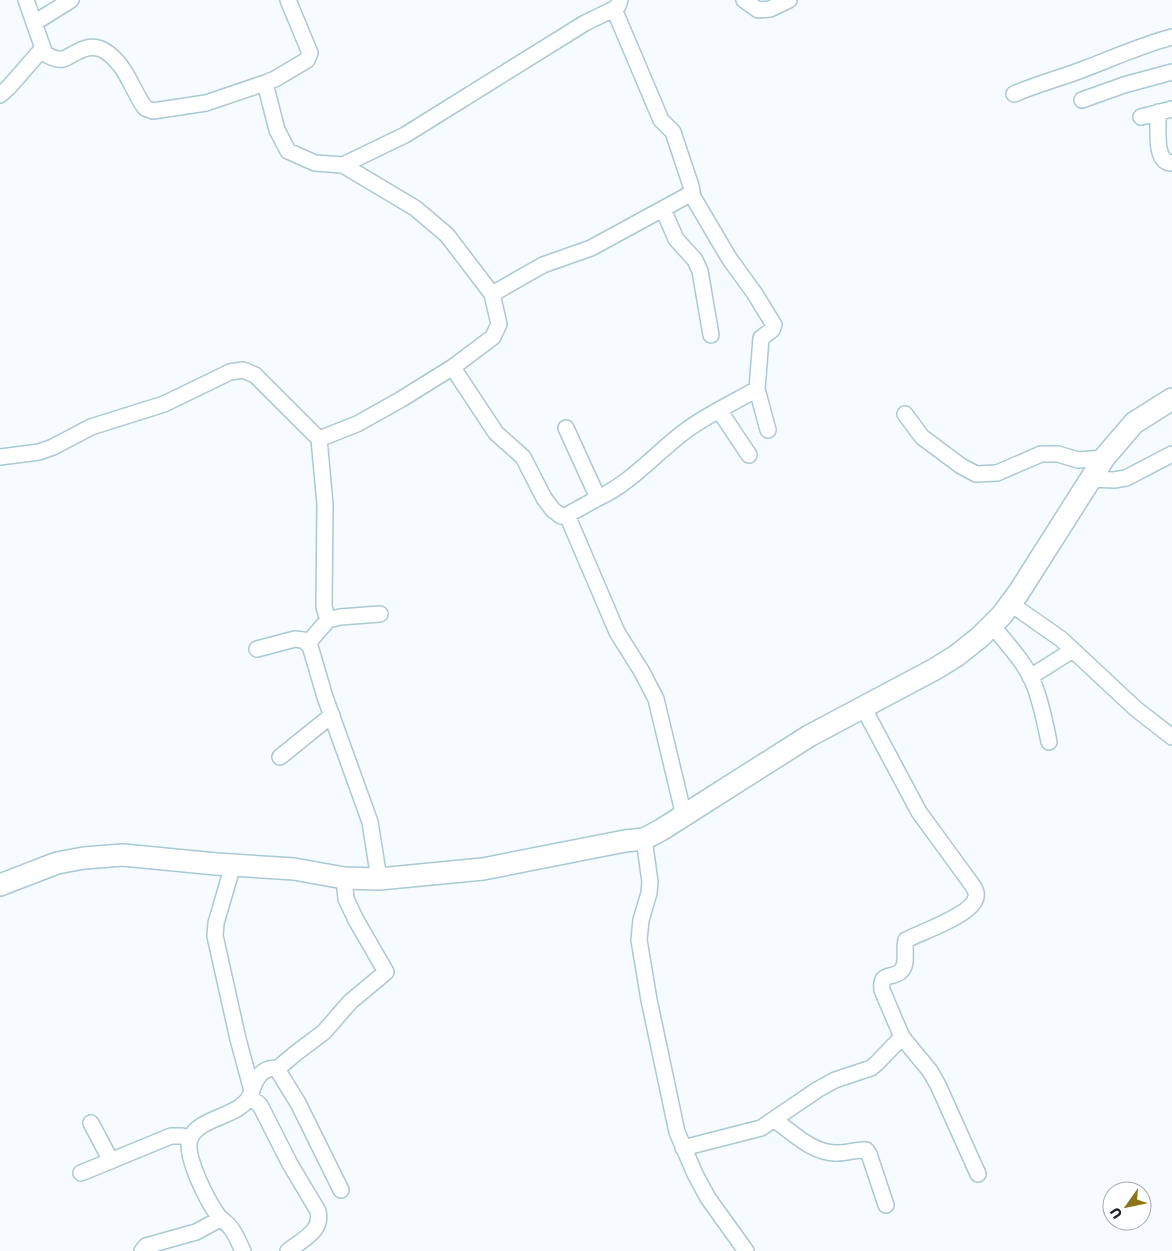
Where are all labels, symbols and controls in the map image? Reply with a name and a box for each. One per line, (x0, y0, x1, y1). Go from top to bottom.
north arrow (1102, 1181, 1152, 1231)
text: U (1105, 1203, 1127, 1223)

